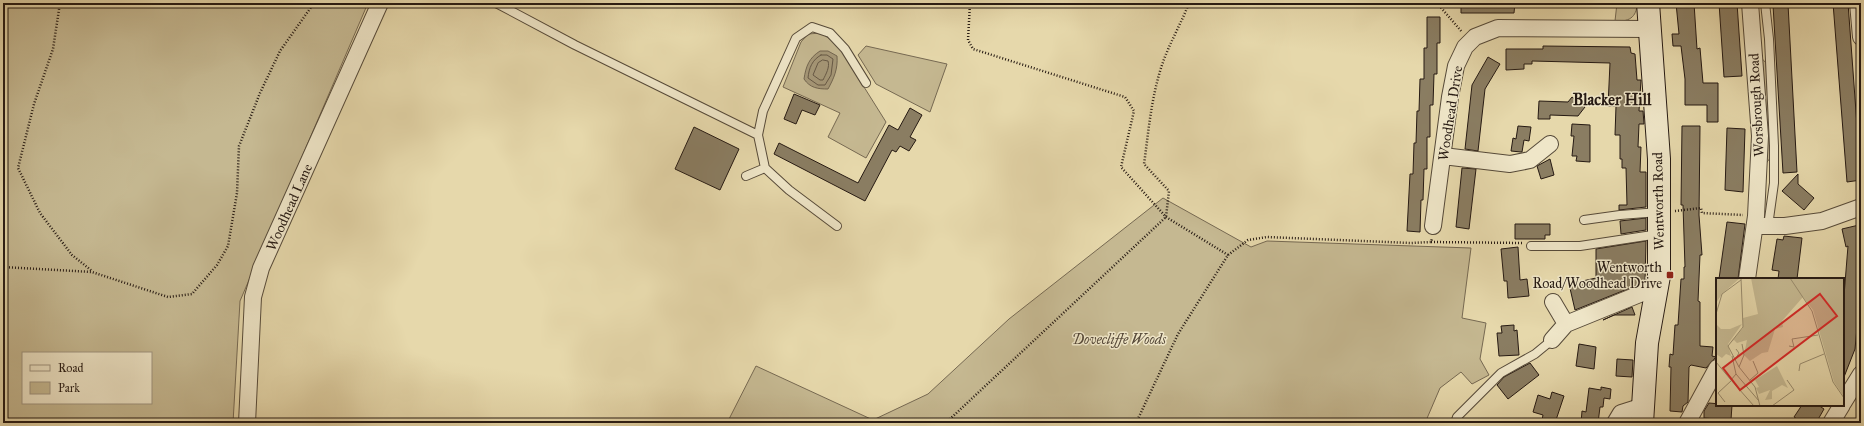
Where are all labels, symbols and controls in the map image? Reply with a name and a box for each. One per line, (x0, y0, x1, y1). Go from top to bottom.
street label: Worsbrough Road (1745, 53, 1768, 157)
street label: Woodhead Drive (1435, 64, 1466, 162)
district label: Blacker Hill (1573, 90, 1652, 109)
street label: Wentworth Road (1649, 152, 1668, 250)
street label: Woodhead Lane (263, 161, 316, 253)
place label: Wentworth Road/Woodhead Drive (1532, 259, 1662, 292)
marker: Wentworth Road/Woodhead Drive (1665, 270, 1675, 280)
inset map (1716, 278, 1844, 406)
park label: Dovecliffe Woods (1072, 331, 1167, 348)
legend (22, 352, 152, 404)
text: Road (58, 361, 84, 375)
text: Park (58, 381, 80, 395)

